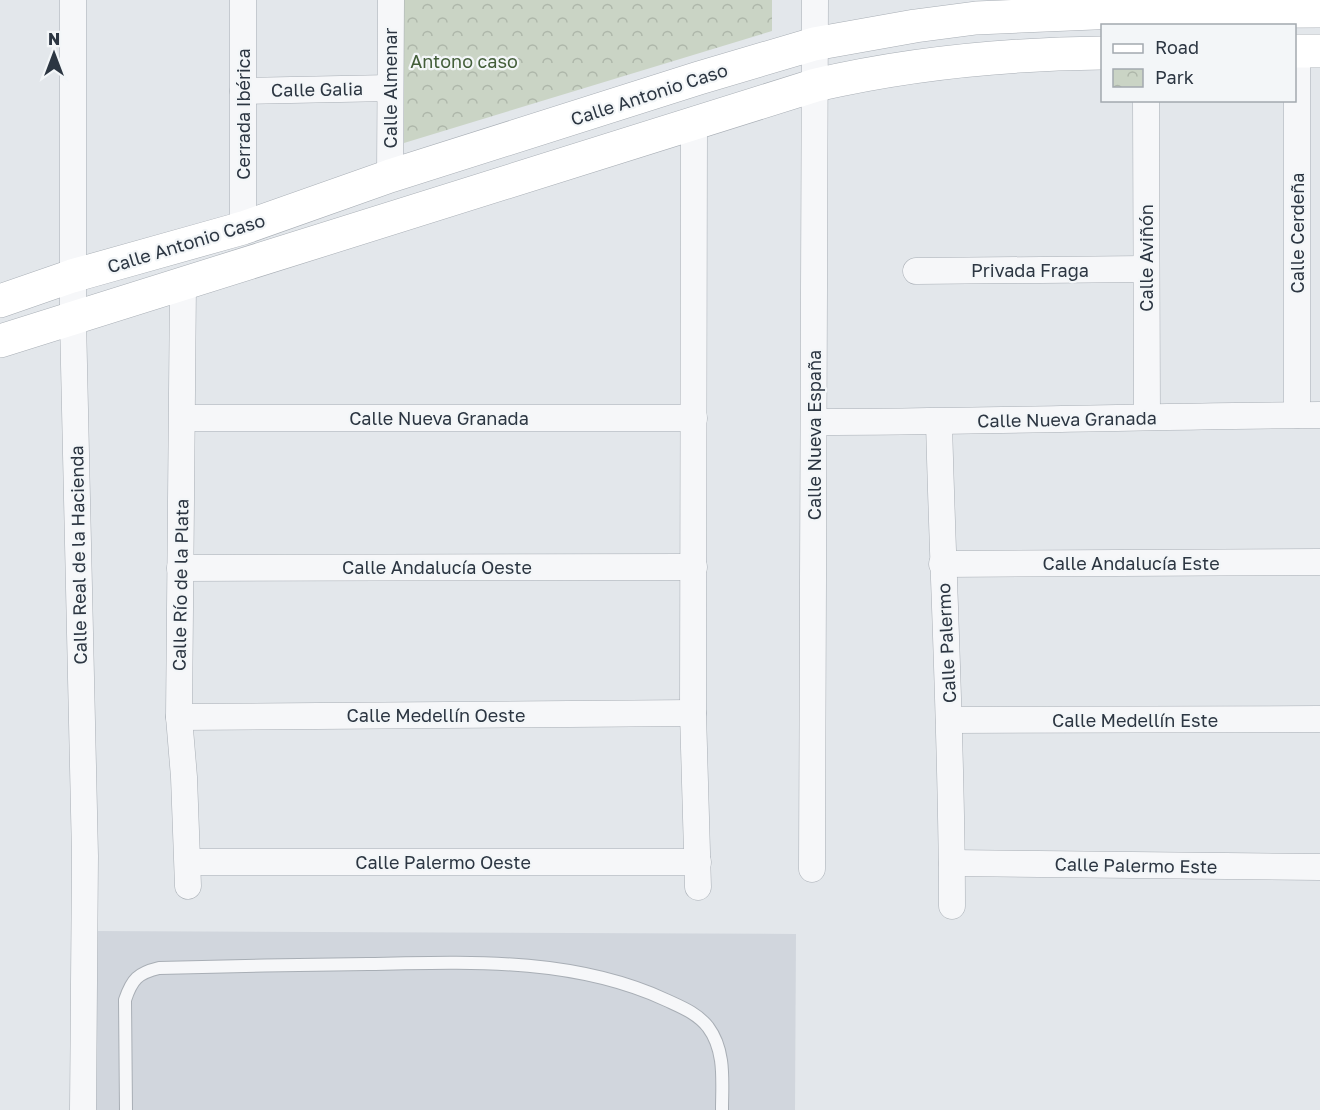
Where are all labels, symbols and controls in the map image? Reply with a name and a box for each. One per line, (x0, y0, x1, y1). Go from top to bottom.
north arrow (24, 24, 84, 84)
legend (1101, 24, 1296, 102)
street label: Calle Almenar (379, 28, 401, 148)
text: N (48, 29, 60, 49)
text: Road (1155, 36, 1199, 58)
street label: Cerrada Ibérica (232, 48, 254, 180)
park label: Antono caso (410, 50, 518, 72)
street label: Calle Antonio Caso (568, 58, 730, 130)
text: Park (1155, 66, 1194, 88)
street label: Calle Galia (271, 77, 363, 101)
street label: Calle Cerdeña (1286, 173, 1308, 293)
street label: Calle Aviñón (1135, 204, 1157, 312)
street label: Calle Antonio Caso (105, 209, 267, 277)
street label: Privada Fraga (971, 259, 1089, 281)
street label: Calle Nueva España (803, 350, 825, 520)
street label: Calle Nueva Granada (977, 406, 1157, 432)
street label: Calle Nueva Granada (349, 407, 529, 429)
street label: Calle Real de la Hacienda (65, 445, 91, 665)
street label: Calle Río de la Plata (167, 499, 193, 671)
street label: Calle Andalucía Este (1042, 552, 1220, 574)
street label: Calle Andalucía Oeste (342, 556, 532, 578)
street label: Calle Palermo (932, 582, 960, 704)
street label: Calle Medellín Oeste (347, 704, 525, 726)
street label: Calle Medellín Este (1052, 709, 1218, 731)
street label: Calle Palermo Oeste (355, 851, 531, 873)
street label: Calle Palermo Este (1054, 853, 1218, 877)

